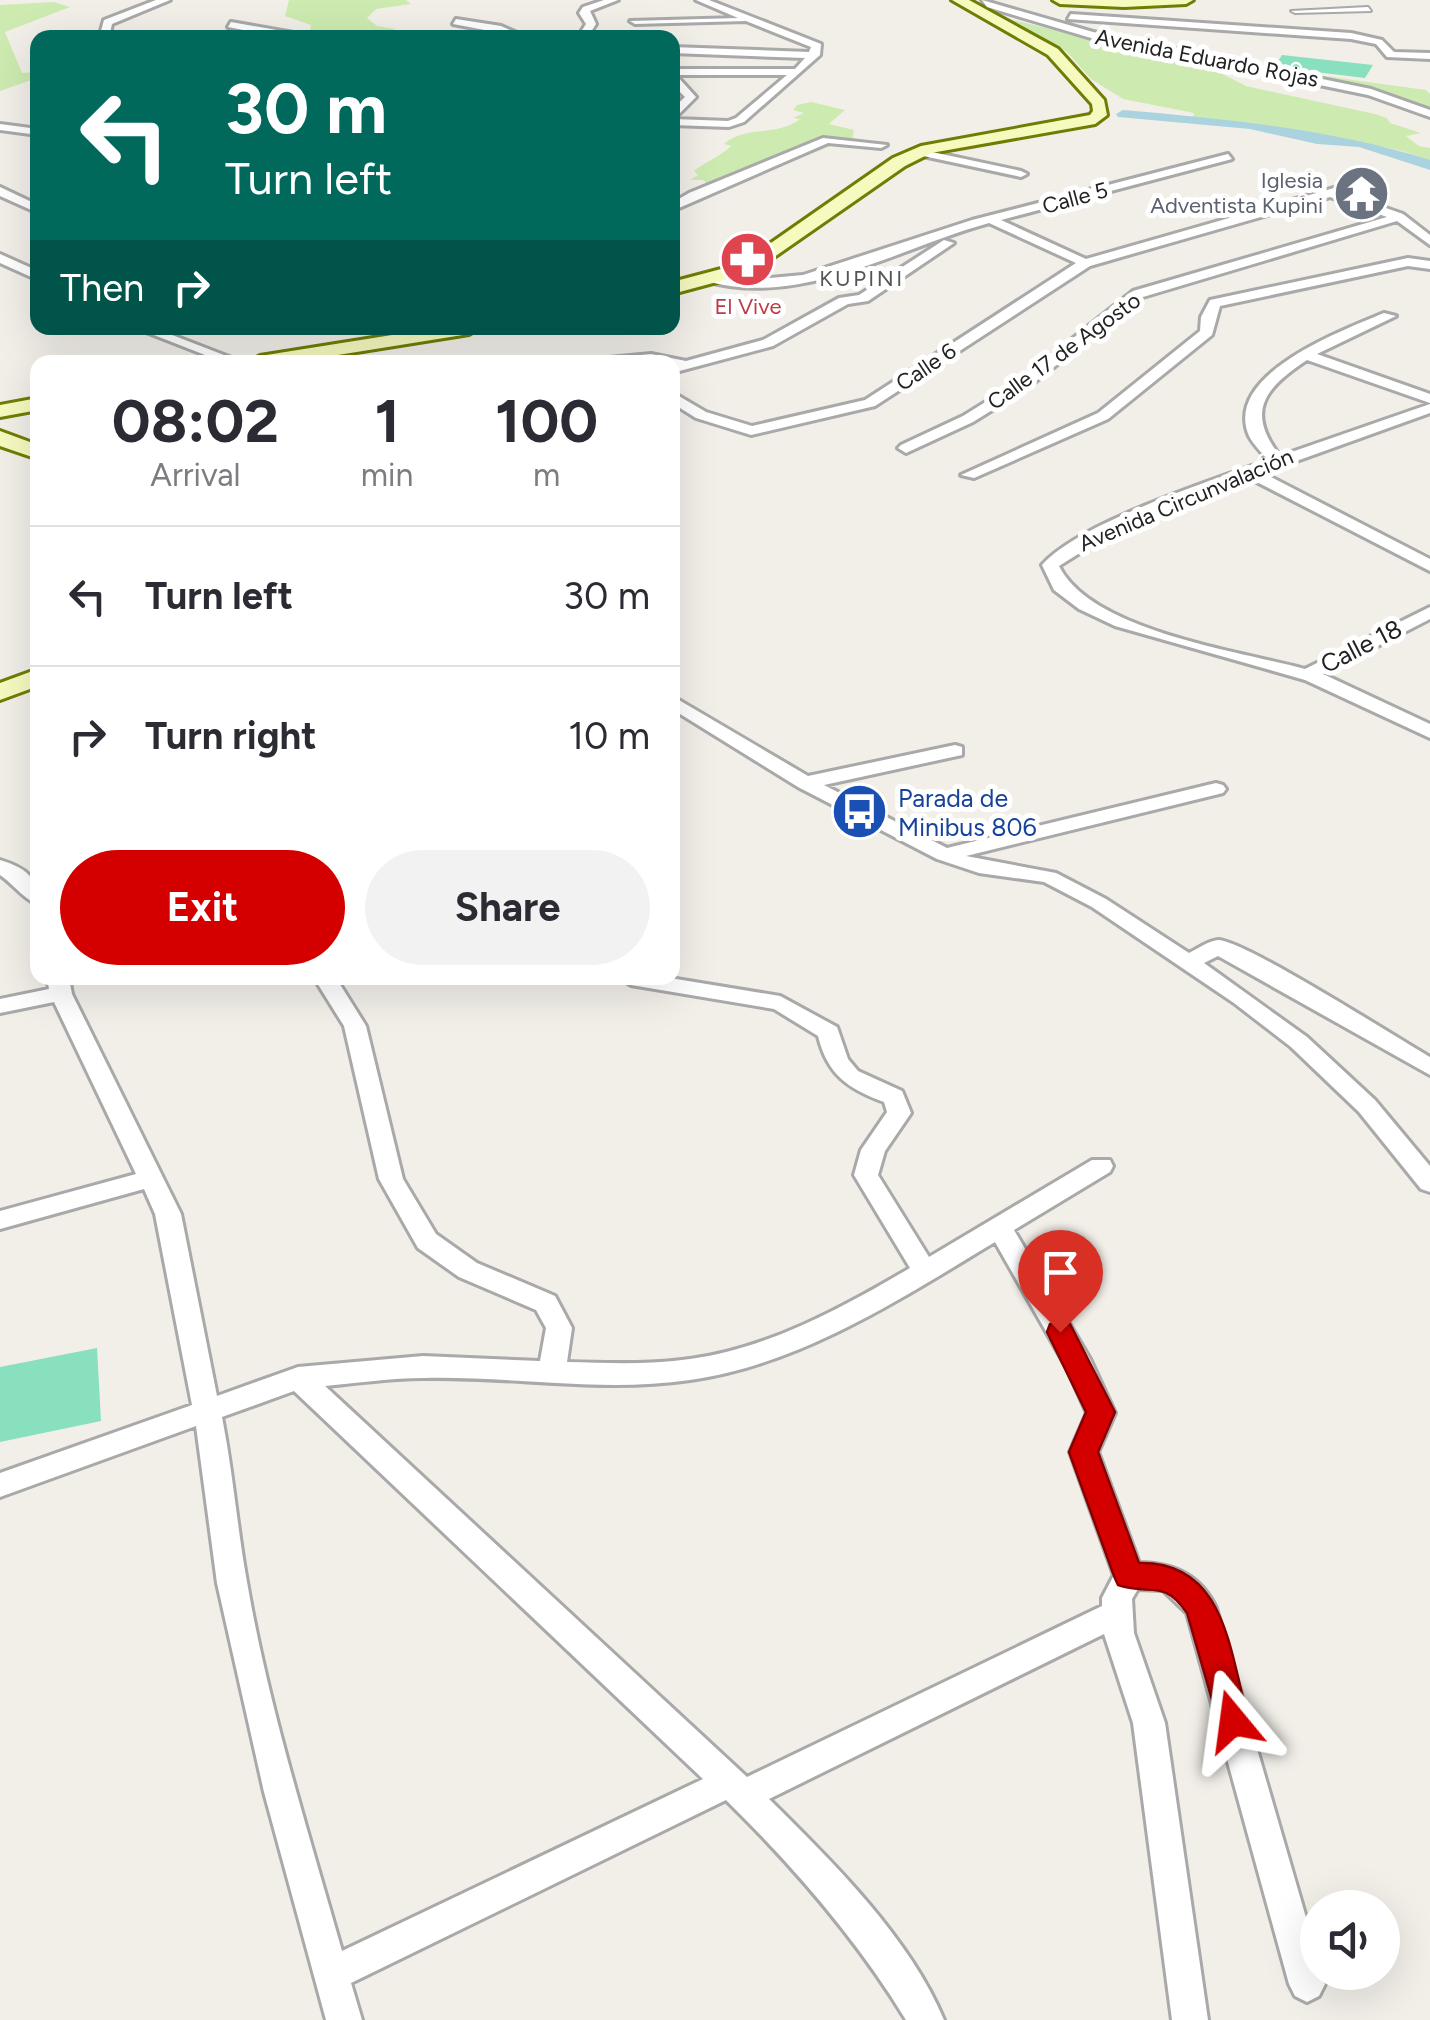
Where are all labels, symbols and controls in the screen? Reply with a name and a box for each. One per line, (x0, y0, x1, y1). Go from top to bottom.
street label: Avenida Eduardo Rojas (1093, 23, 1321, 93)
text: 30 m (225, 66, 387, 151)
icon: left (60, 70, 190, 200)
text: Turn left (225, 151, 392, 205)
temple icon: Iglesia Adventista Kupini (1332, 163, 1392, 223)
place label: Iglesia Adventista Kupini (1150, 167, 1323, 219)
street label: Calle 5 (1039, 176, 1111, 220)
pharmacy icon: El Vive (718, 229, 778, 289)
icon: right (164, 260, 219, 315)
text: Then (60, 265, 144, 311)
district label: KUPINI (819, 265, 905, 292)
street label: Calle 17 de Agosto (982, 286, 1146, 416)
place label: El Vive (715, 293, 781, 320)
street label: Calle 6 (891, 337, 961, 397)
text: 08:02 (112, 385, 279, 457)
text: 1 (374, 385, 400, 457)
text: 100 (495, 385, 598, 457)
street label: Avenida Circunvalación (1075, 443, 1297, 557)
text: Arrival (150, 456, 241, 494)
text: min (361, 456, 413, 494)
text: m (533, 456, 560, 494)
icon: left (60, 569, 115, 624)
text: Turn left (145, 573, 293, 619)
text: 30 m (563, 573, 650, 619)
street label: Calle 18 (1315, 613, 1407, 679)
icon: right (60, 709, 115, 764)
text: Turn right (145, 713, 317, 759)
text: 10 m (568, 713, 650, 759)
bus stop icon: Parada de Minibus 806 (829, 782, 889, 842)
place label: Parada de Minibus 806 (898, 783, 1037, 842)
button: Exit (60, 850, 345, 965)
button: Share (365, 850, 650, 965)
pin (1018, 1230, 1103, 1333)
icon: arrive (1033, 1245, 1088, 1300)
position arrow (1181, 1669, 1285, 1773)
map controls (1300, 1890, 1400, 1990)
button: sound (1300, 1890, 1400, 1990)

